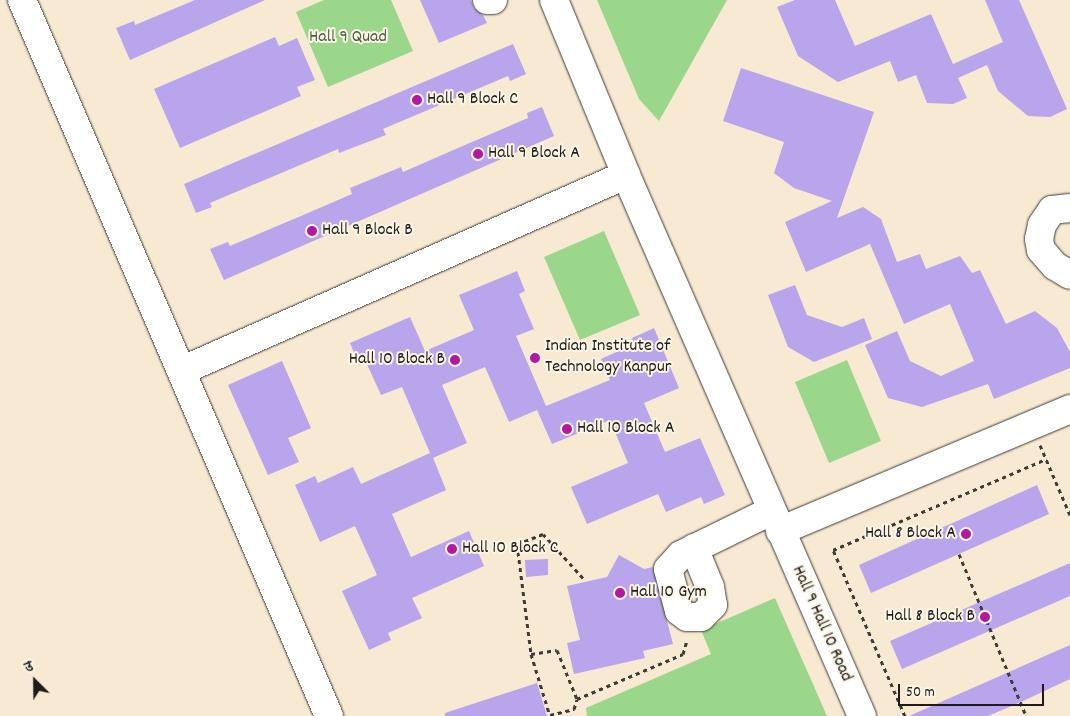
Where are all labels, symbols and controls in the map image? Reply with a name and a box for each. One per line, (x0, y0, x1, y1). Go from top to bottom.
park label: Hall 9 Quad (309, 27, 387, 49)
place label: Hall 9 Block C (427, 89, 518, 111)
marker: Hall 9 Block C (411, 94, 423, 106)
place label: Hall 9 Block A (488, 143, 580, 165)
marker: Hall 9 Block A (472, 148, 484, 160)
place label: Hall 9 Block B (322, 220, 413, 242)
marker: Hall 9 Block B (306, 225, 318, 237)
place label: Indian Institute of Technology Kanpur (545, 337, 671, 379)
place label: Hall 10 Block B (349, 349, 445, 371)
marker: Indian Institute of Technology Kanpur (529, 352, 541, 364)
marker: Hall 10 Block B (449, 354, 461, 366)
place label: Hall 10 Block A (577, 418, 675, 440)
marker: Hall 10 Block A (561, 423, 573, 435)
place label: Hall 8 Block A (865, 523, 956, 545)
marker: Hall 8 Block A (960, 528, 972, 540)
place label: Hall 10 Block C (462, 538, 559, 560)
marker: Hall 10 Block C (446, 543, 458, 555)
street label: Hall 9 Hall 10 Road (786, 563, 856, 685)
place label: Hall 10 Gym (630, 582, 707, 604)
marker: Hall 10 Gym (614, 587, 626, 599)
place label: Hall 8 Block B (885, 606, 975, 628)
marker: Hall 8 Block B (979, 611, 991, 623)
north arrow (10, 656, 60, 706)
text: उ (22, 656, 37, 678)
scale bar (900, 674, 1046, 706)
text: 50 m (906, 682, 935, 704)

